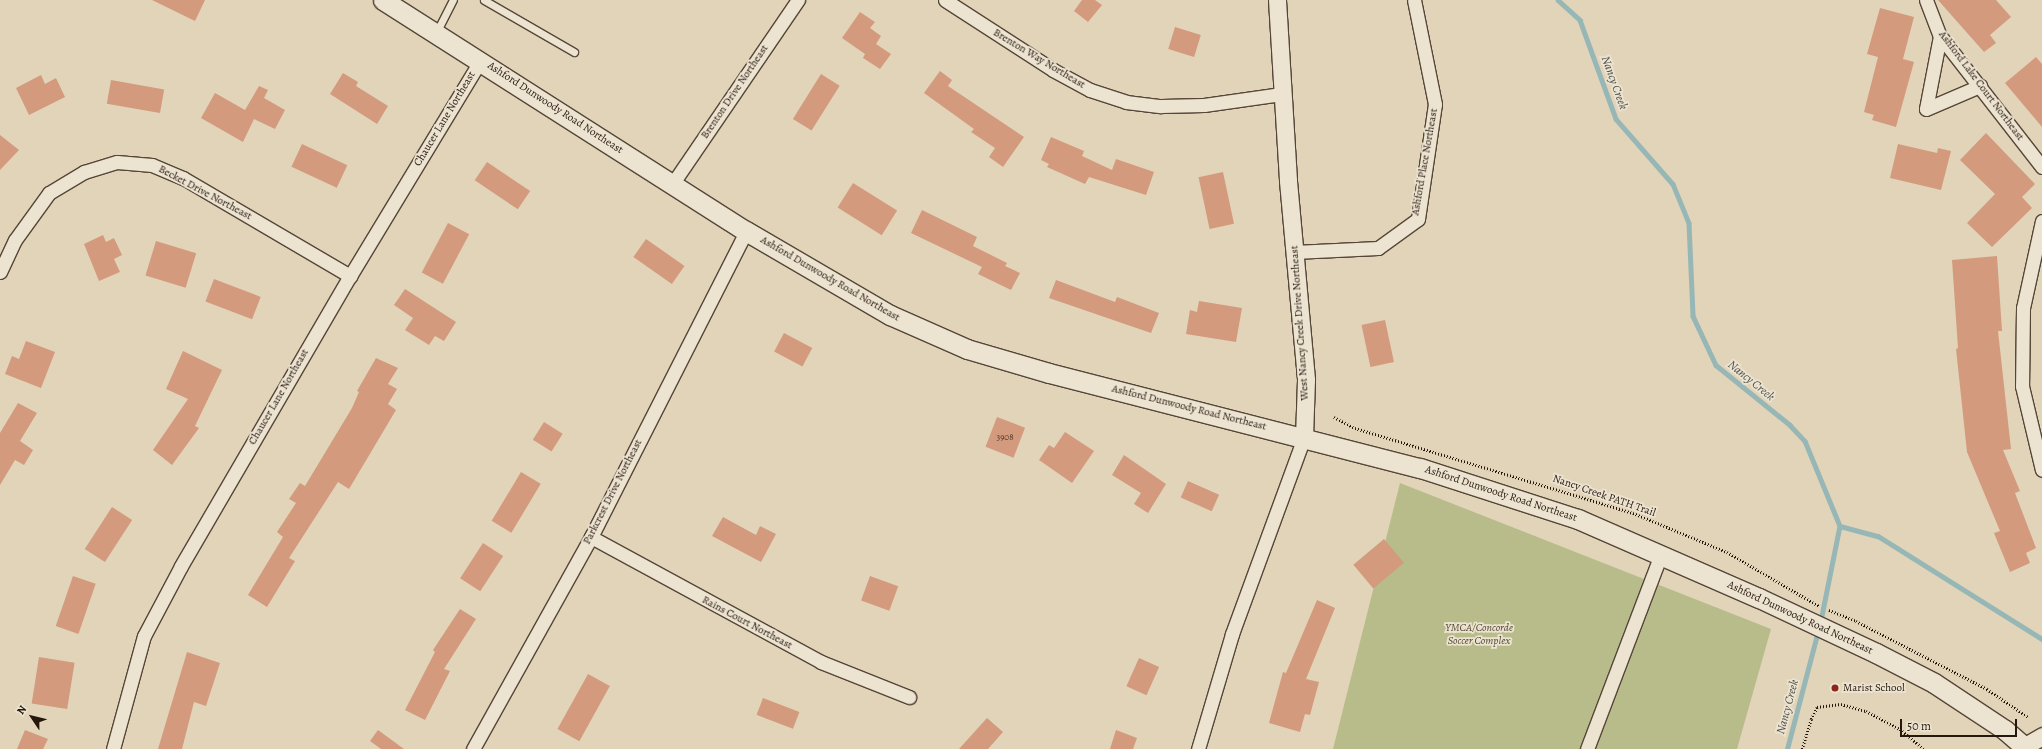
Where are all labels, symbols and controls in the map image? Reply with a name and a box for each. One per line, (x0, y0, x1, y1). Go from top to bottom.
street label: Brenton Way Northeast (991, 26, 1087, 92)
street label: Ashford Lake Court Northeast (1935, 29, 2027, 143)
street label: Brenton Drive Northeast (699, 42, 771, 142)
water label: Nancy Creek (1598, 54, 1630, 112)
street label: Ashford Dunwoody Road Northeast (485, 59, 625, 157)
street label: Chaucer Lane Northeast (411, 69, 479, 169)
street label: Ashford Place Northeast (1409, 108, 1441, 216)
street label: Becket Drive Northeast (156, 163, 254, 223)
street label: Ashford Dunwoody Road Northeast (758, 234, 902, 324)
street label: West Nancy Creek Drive Northeast (1288, 245, 1312, 401)
street label: Chaucer Lane Northeast (246, 347, 312, 447)
water label: Nancy Creek (1725, 358, 1777, 404)
street label: Ashford Dunwoody Road Northeast (1110, 382, 1268, 434)
house number: 3908 (996, 432, 1014, 442)
street label: Parkcrest Drive Northeast (581, 437, 645, 547)
street label: Ashford Dunwoody Road Northeast (1423, 463, 1579, 525)
street label: Nancy Creek PATH Trail (1551, 472, 1657, 520)
street label: Ashford Dunwoody Road Northeast (1725, 578, 1875, 658)
street label: Rains Court Northeast (700, 594, 794, 652)
park label: YMCA/Concorde Soccer Complex (1445, 622, 1513, 648)
water label: Nancy Creek (1774, 678, 1802, 736)
place label: Marist School (1843, 681, 1905, 695)
marker: Marist School (1830, 683, 1840, 693)
north arrow (12, 697, 52, 737)
text: N (13, 702, 30, 717)
scale bar (1902, 711, 2019, 737)
text: 50 m (1907, 718, 1931, 734)

